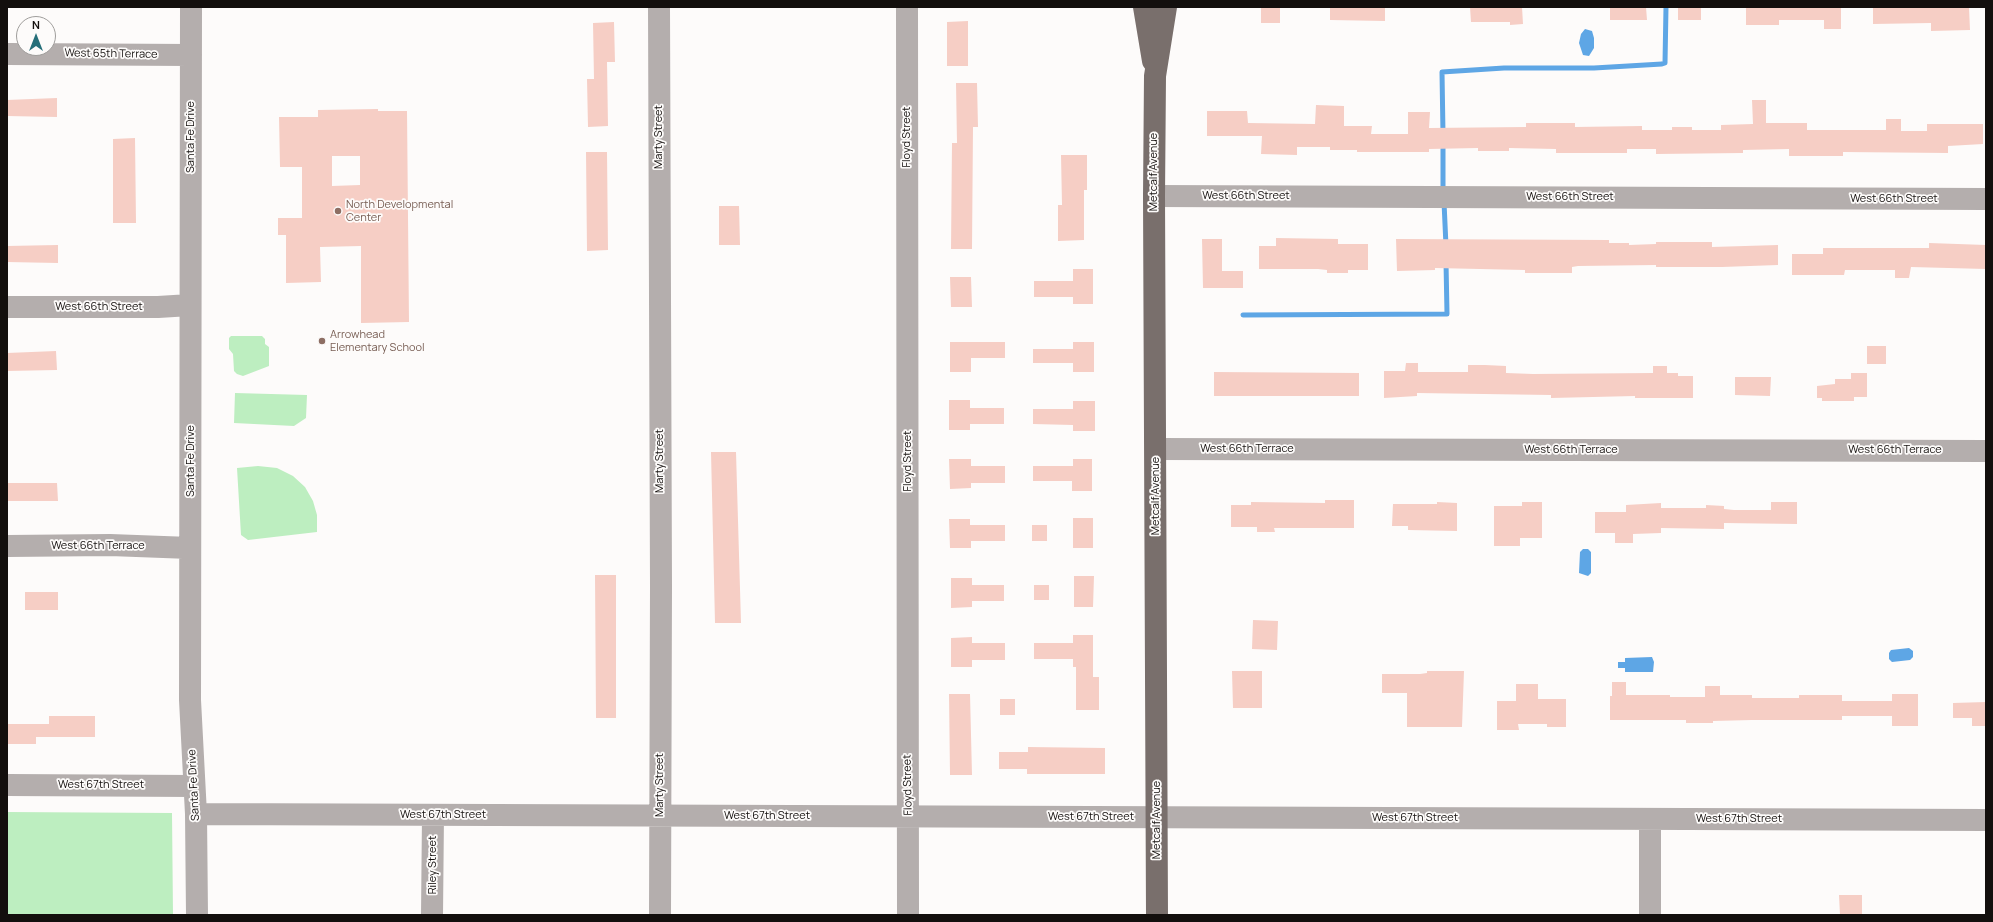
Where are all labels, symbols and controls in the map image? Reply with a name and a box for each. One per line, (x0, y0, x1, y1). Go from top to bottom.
north arrow (16, 16, 56, 56)
text: N (32, 17, 40, 32)
street label: West 65th Terrace (64, 47, 158, 61)
street label: Santa Fe Drive (184, 101, 198, 173)
street label: Marty Street (652, 105, 666, 169)
street label: Floyd Street (900, 106, 914, 168)
street label: Metcalf Avenue (1147, 133, 1161, 211)
street label: West 66th Street (1202, 189, 1290, 203)
street label: West 66th Street (1526, 190, 1614, 204)
street label: West 66th Street (1850, 192, 1938, 206)
place label: North Developmental Center (346, 198, 453, 224)
marker: North Developmental Center (333, 206, 343, 216)
street label: West 66th Street (55, 300, 143, 314)
place label: Arrowhead Elementary School (330, 328, 425, 354)
marker: Arrowhead Elementary School (317, 336, 327, 346)
street label: Santa Fe Drive (184, 425, 198, 497)
street label: Marty Street (653, 429, 667, 493)
street label: Floyd Street (901, 430, 915, 492)
street label: West 66th Terrace (1200, 442, 1294, 456)
street label: West 66th Terrace (1524, 443, 1618, 457)
street label: West 66th Terrace (1848, 443, 1942, 457)
street label: Metcalf Avenue (1149, 457, 1163, 535)
street label: West 66th Terrace (51, 539, 145, 553)
street label: Santa Fe Drive (186, 749, 202, 821)
street label: Marty Street (653, 753, 667, 817)
street label: Floyd Street (901, 754, 915, 816)
street label: West 67th Street (58, 778, 144, 792)
street label: Metcalf Avenue (1150, 781, 1164, 859)
street label: West 67th Street (400, 808, 486, 822)
street label: West 67th Street (724, 809, 810, 823)
street label: West 67th Street (1048, 810, 1134, 824)
street label: West 67th Street (1372, 811, 1458, 825)
street label: West 67th Street (1696, 812, 1782, 826)
street label: Riley Street (426, 836, 440, 894)

